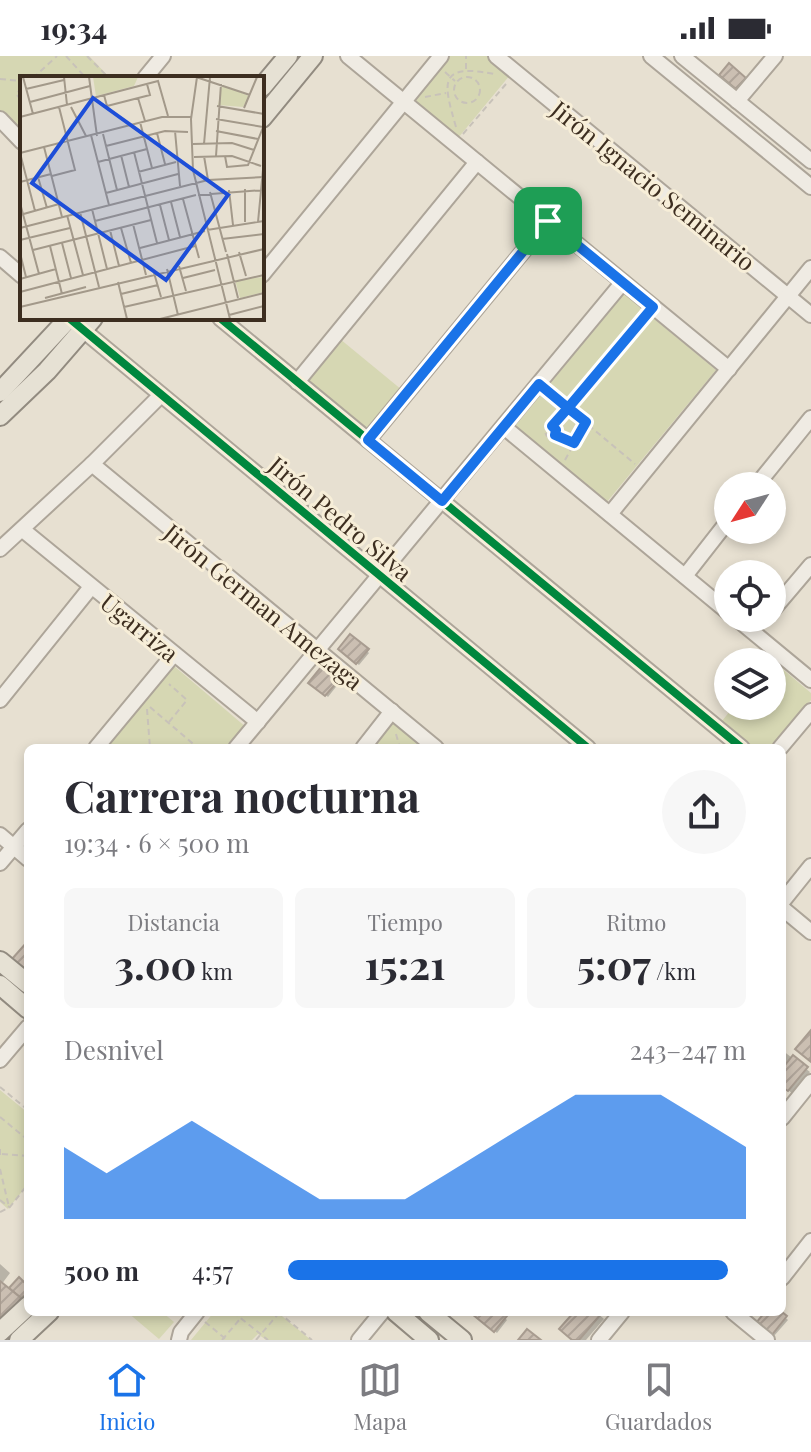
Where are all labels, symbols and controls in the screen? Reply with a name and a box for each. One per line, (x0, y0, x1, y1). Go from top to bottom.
text: 19:34 (40, 8, 107, 48)
inset map (20, 76, 264, 320)
street label: Jirón Ignacio Seminario (545, 92, 763, 277)
pin (514, 187, 582, 255)
icon: arrive (526, 199, 570, 243)
street label: Jirón Pedro Silva (262, 448, 419, 587)
north arrow (714, 472, 786, 544)
map controls (714, 472, 786, 720)
street label: Jirón German Amezaga (157, 515, 370, 696)
button: locate (714, 560, 786, 632)
street label: Ugarriza (94, 586, 186, 668)
button: layers (714, 648, 786, 720)
text: Carrera nocturna (64, 765, 420, 824)
button: share (662, 770, 746, 854)
text: 19:34 · 6 × 500 m (64, 825, 249, 860)
text: Distancia (128, 907, 220, 937)
text: Tiempo (367, 907, 443, 937)
text: Ritmo (606, 907, 666, 937)
text: 3.00 (114, 937, 196, 990)
text: 15:21 (364, 937, 446, 990)
text: 5:07 (577, 937, 651, 990)
text: km (196, 956, 233, 986)
text: /km (651, 956, 696, 986)
text: Desnivel (64, 1032, 164, 1067)
text: 243–247 m (630, 1032, 746, 1067)
text: 500 m (64, 1253, 139, 1288)
text: 4:57 (192, 1253, 233, 1288)
tab: Inicio (99, 1358, 155, 1436)
tab: Mapa (353, 1358, 407, 1436)
tab: Guardados (605, 1358, 712, 1436)

